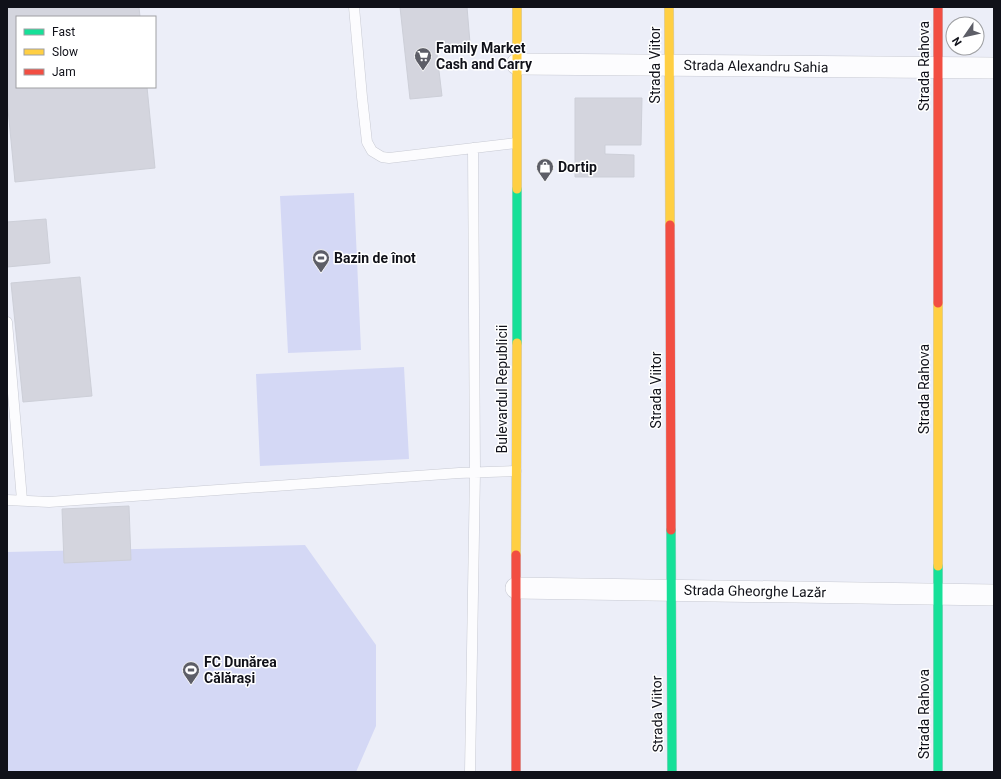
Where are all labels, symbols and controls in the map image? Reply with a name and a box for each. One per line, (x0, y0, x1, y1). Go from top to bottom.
legend (16, 16, 156, 88)
north arrow (945, 16, 985, 56)
street label: Strada Rahova (916, 21, 932, 111)
text: Fast (52, 25, 75, 39)
street label: Strada Viitor (647, 26, 663, 103)
text: N (949, 34, 965, 48)
place label: Family Market Cash and Carry (436, 40, 533, 72)
text: Slow (52, 45, 78, 59)
supermarket icon: Family Market Cash and Carry (413, 46, 433, 71)
street label: Strada Alexandru Sahia (684, 57, 828, 75)
text: Jam (52, 65, 76, 79)
shop icon: Dortip (535, 157, 555, 182)
place label: Dortip (558, 159, 597, 175)
sports icon: Bazin de înot (311, 248, 331, 273)
place label: Bazin de înot (334, 250, 416, 266)
street label: Bulevardul Republicii (494, 324, 510, 454)
street label: Strada Rahova (916, 344, 932, 434)
street label: Strada Viitor (648, 351, 664, 428)
street label: Strada Gheorghe Lazăr (684, 582, 826, 600)
place label: FC Dunărea Călărași (204, 654, 277, 687)
sports icon: FC Dunărea Călărași (181, 660, 201, 685)
street label: Strada Rahova (916, 669, 932, 759)
street label: Strada Viitor (648, 675, 666, 753)

